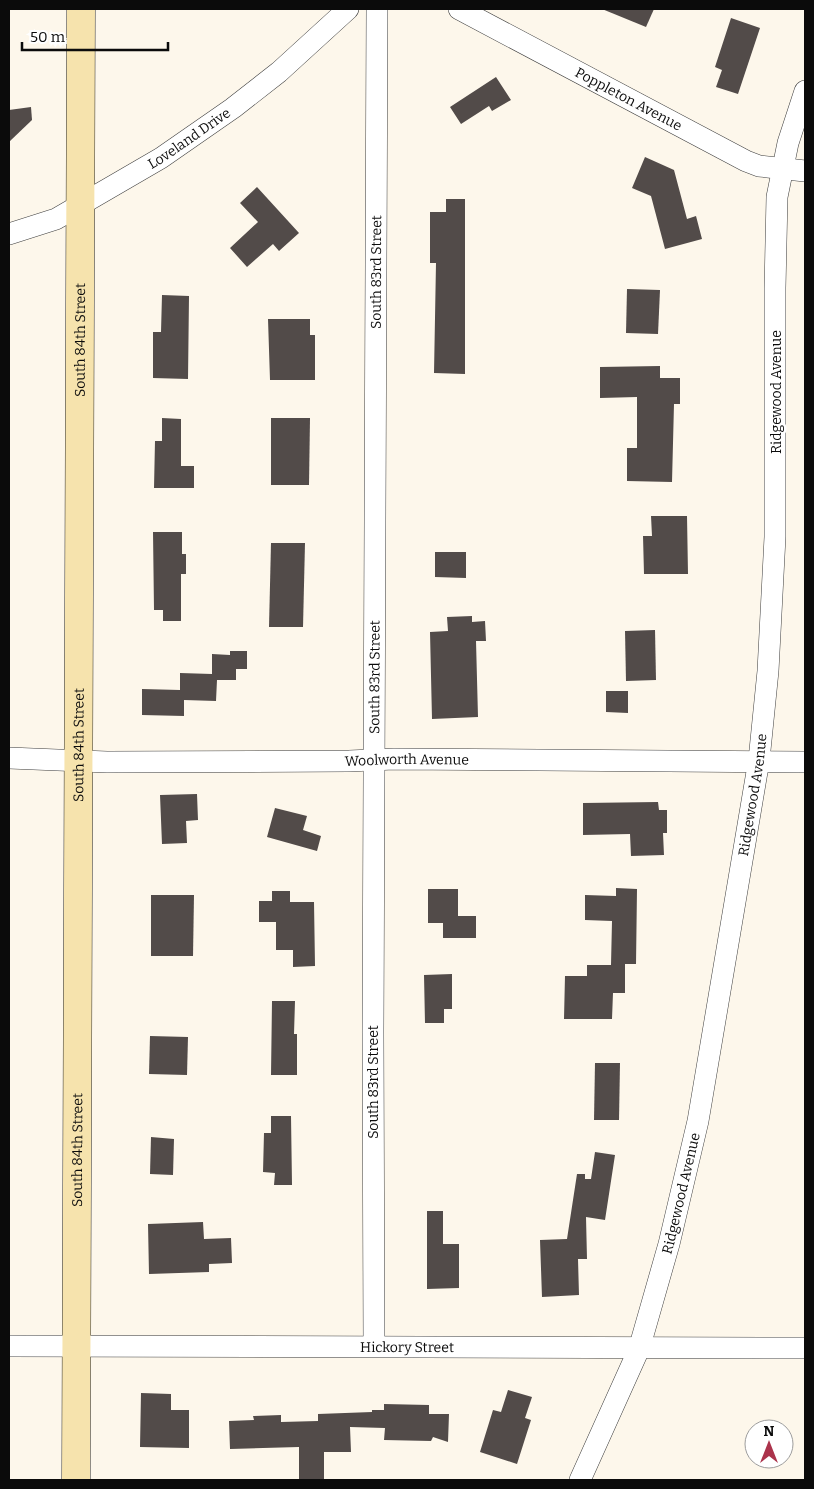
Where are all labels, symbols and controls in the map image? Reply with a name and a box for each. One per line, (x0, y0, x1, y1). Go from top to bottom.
scale bar (22, 20, 169, 52)
text: 50 m (30, 28, 66, 46)
street label: Poppleton Avenue (572, 64, 685, 134)
street label: Loveland Drive (145, 104, 233, 172)
street label: South 83rd Street (367, 215, 385, 329)
street label: South 84th Street (71, 283, 89, 397)
street label: Ridgewood Avenue (768, 330, 785, 454)
street label: South 83rd Street (366, 620, 383, 734)
street label: South 84th Street (70, 688, 87, 802)
street label: Ridgewood Avenue (734, 733, 770, 857)
street label: Woolworth Avenue (344, 750, 469, 770)
street label: South 83rd Street (365, 1025, 382, 1139)
street label: South 84th Street (68, 1093, 86, 1207)
street label: Ridgewood Avenue (658, 1131, 703, 1256)
street label: Hickory Street (360, 1338, 454, 1356)
north arrow (744, 1419, 794, 1469)
text: N (764, 1423, 775, 1440)

